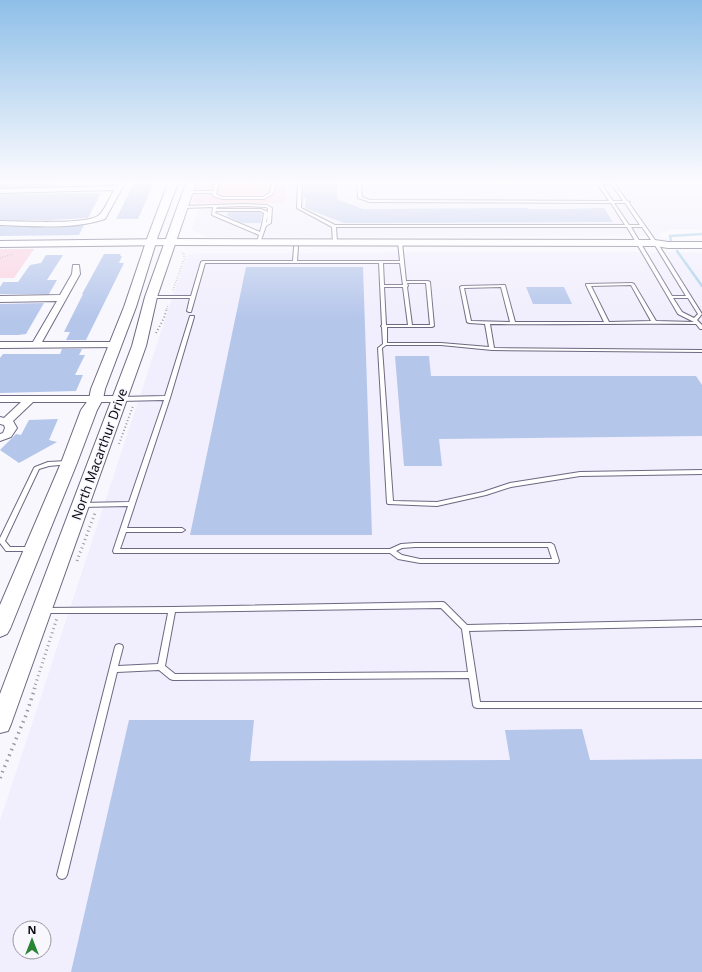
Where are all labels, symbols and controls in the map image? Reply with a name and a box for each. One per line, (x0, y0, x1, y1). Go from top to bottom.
street label: North Macarthur Drive (67, 386, 131, 522)
north arrow (12, 920, 52, 960)
text: N (28, 922, 36, 937)

